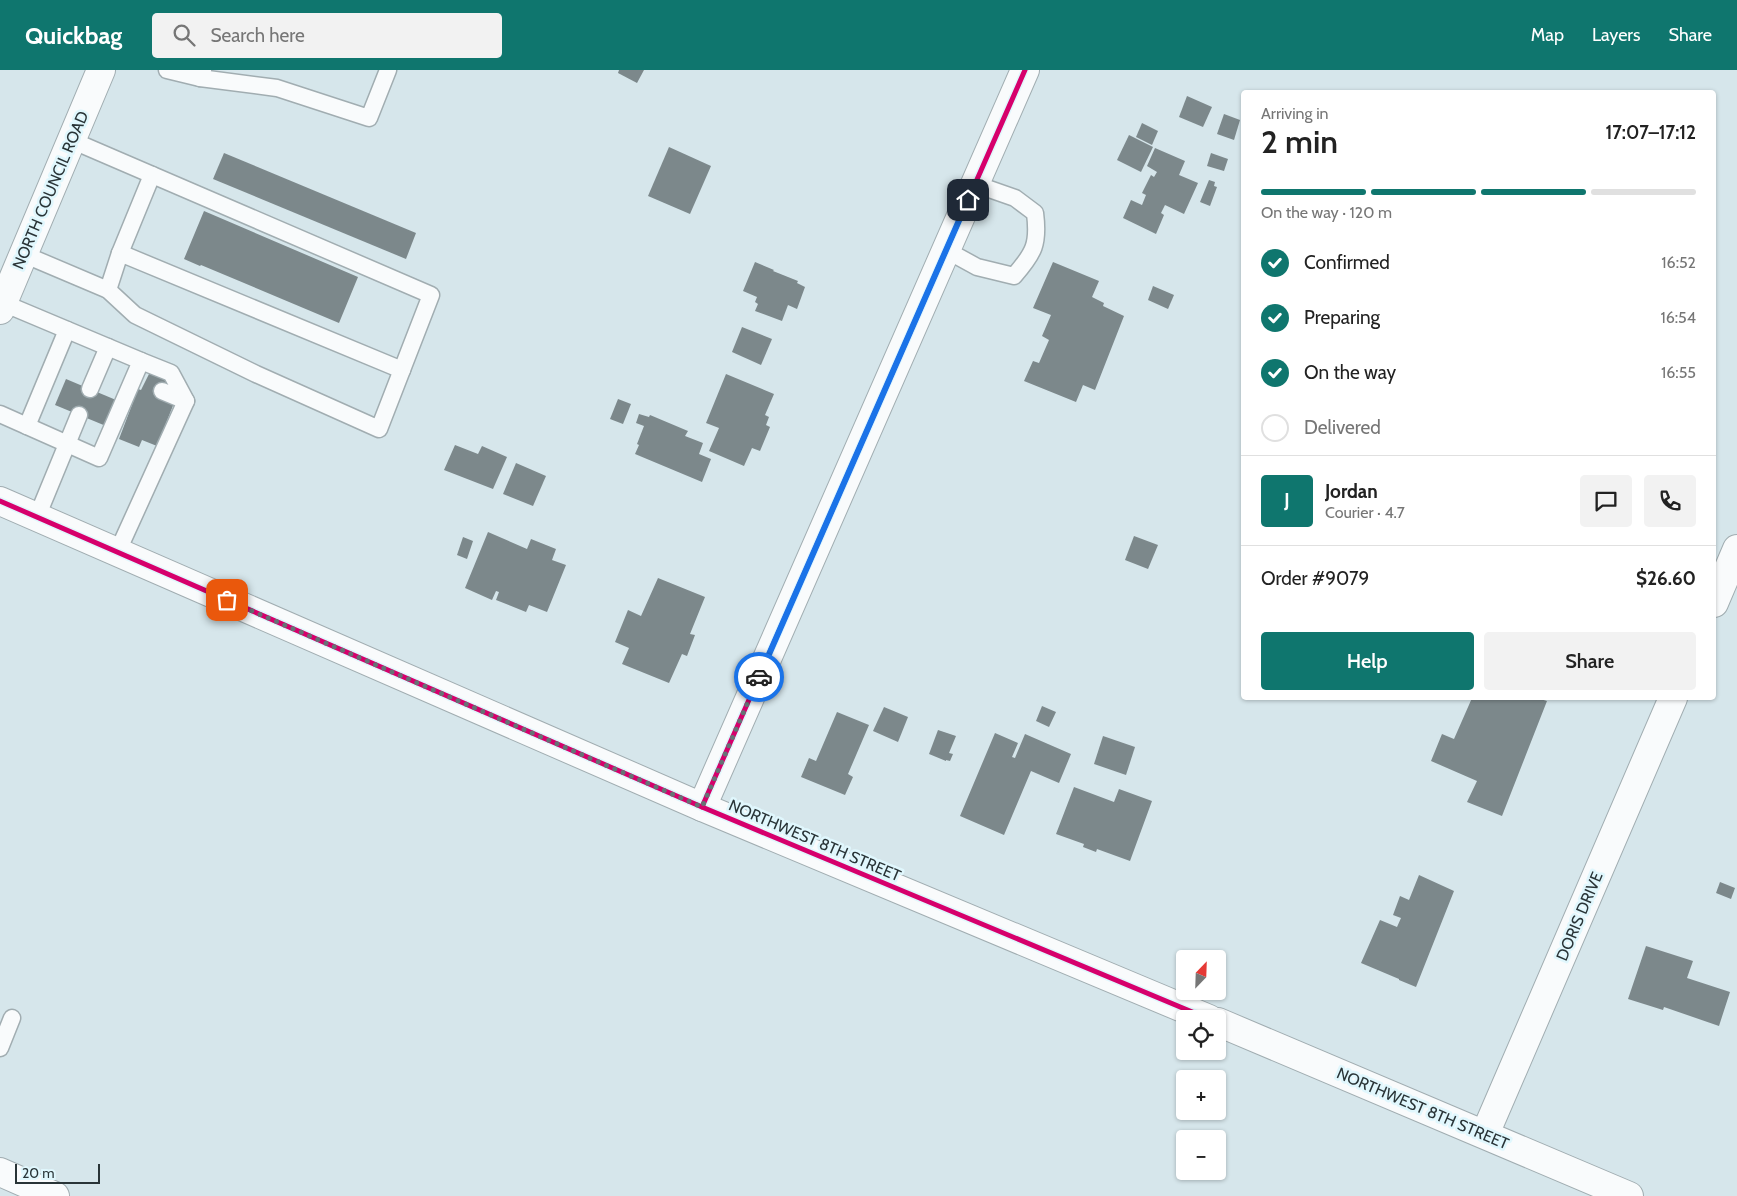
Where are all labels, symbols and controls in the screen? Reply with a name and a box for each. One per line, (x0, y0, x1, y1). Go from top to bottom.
search box (152, 13, 502, 58)
text: Quickbag (25, 21, 122, 50)
icon: search (170, 21, 198, 49)
text: Search here (210, 24, 305, 47)
text: Map (1531, 24, 1564, 46)
text: Layers (1592, 24, 1641, 46)
text: Share (1669, 24, 1712, 46)
text: Arriving in (1261, 104, 1328, 123)
street label: NORTH COUNCIL ROAD (8, 108, 92, 272)
text: 17:07–17:12 (1606, 121, 1696, 144)
text: 2 min (1261, 122, 1338, 161)
pin (947, 179, 989, 221)
icon: home (954, 186, 982, 214)
text: On the way · 120 m (1261, 203, 1392, 222)
icon: check (1261, 249, 1289, 277)
text: Confirmed (1304, 251, 1390, 274)
text: 16:52 (1661, 253, 1696, 272)
icon: check (1261, 304, 1289, 332)
text: Preparing (1304, 306, 1380, 329)
text: 16:54 (1660, 308, 1696, 327)
icon: check (1261, 359, 1289, 387)
text: On the way (1304, 361, 1396, 384)
text: 16:55 (1661, 363, 1696, 382)
text: Delivered (1304, 416, 1381, 439)
button: chat (1580, 475, 1632, 527)
button: phone (1644, 475, 1696, 527)
text: Jordan (1325, 480, 1378, 503)
text: J (1284, 489, 1290, 512)
text: Courier · 4.7 (1325, 503, 1405, 522)
text: Order #9079 (1261, 567, 1369, 590)
text: $26.60 (1636, 567, 1696, 590)
pin (206, 579, 248, 621)
icon: bag (213, 586, 241, 614)
button: Help (1261, 632, 1474, 690)
button: Share (1484, 632, 1696, 690)
courier (734, 652, 784, 702)
icon: car (745, 663, 773, 691)
street label: NORTHWEST 8TH STREET (726, 796, 904, 886)
street label: DORIS DRIVE (1552, 869, 1607, 963)
north arrow (1176, 950, 1226, 1000)
map controls (1176, 950, 1226, 1180)
button: locate (1176, 1010, 1226, 1060)
street label: NORTHWEST 8TH STREET (1334, 1064, 1512, 1154)
button: + (1176, 1070, 1226, 1120)
button: − (1176, 1130, 1226, 1180)
scale bar (15, 1161, 100, 1184)
text: 20 m (22, 1164, 55, 1182)

